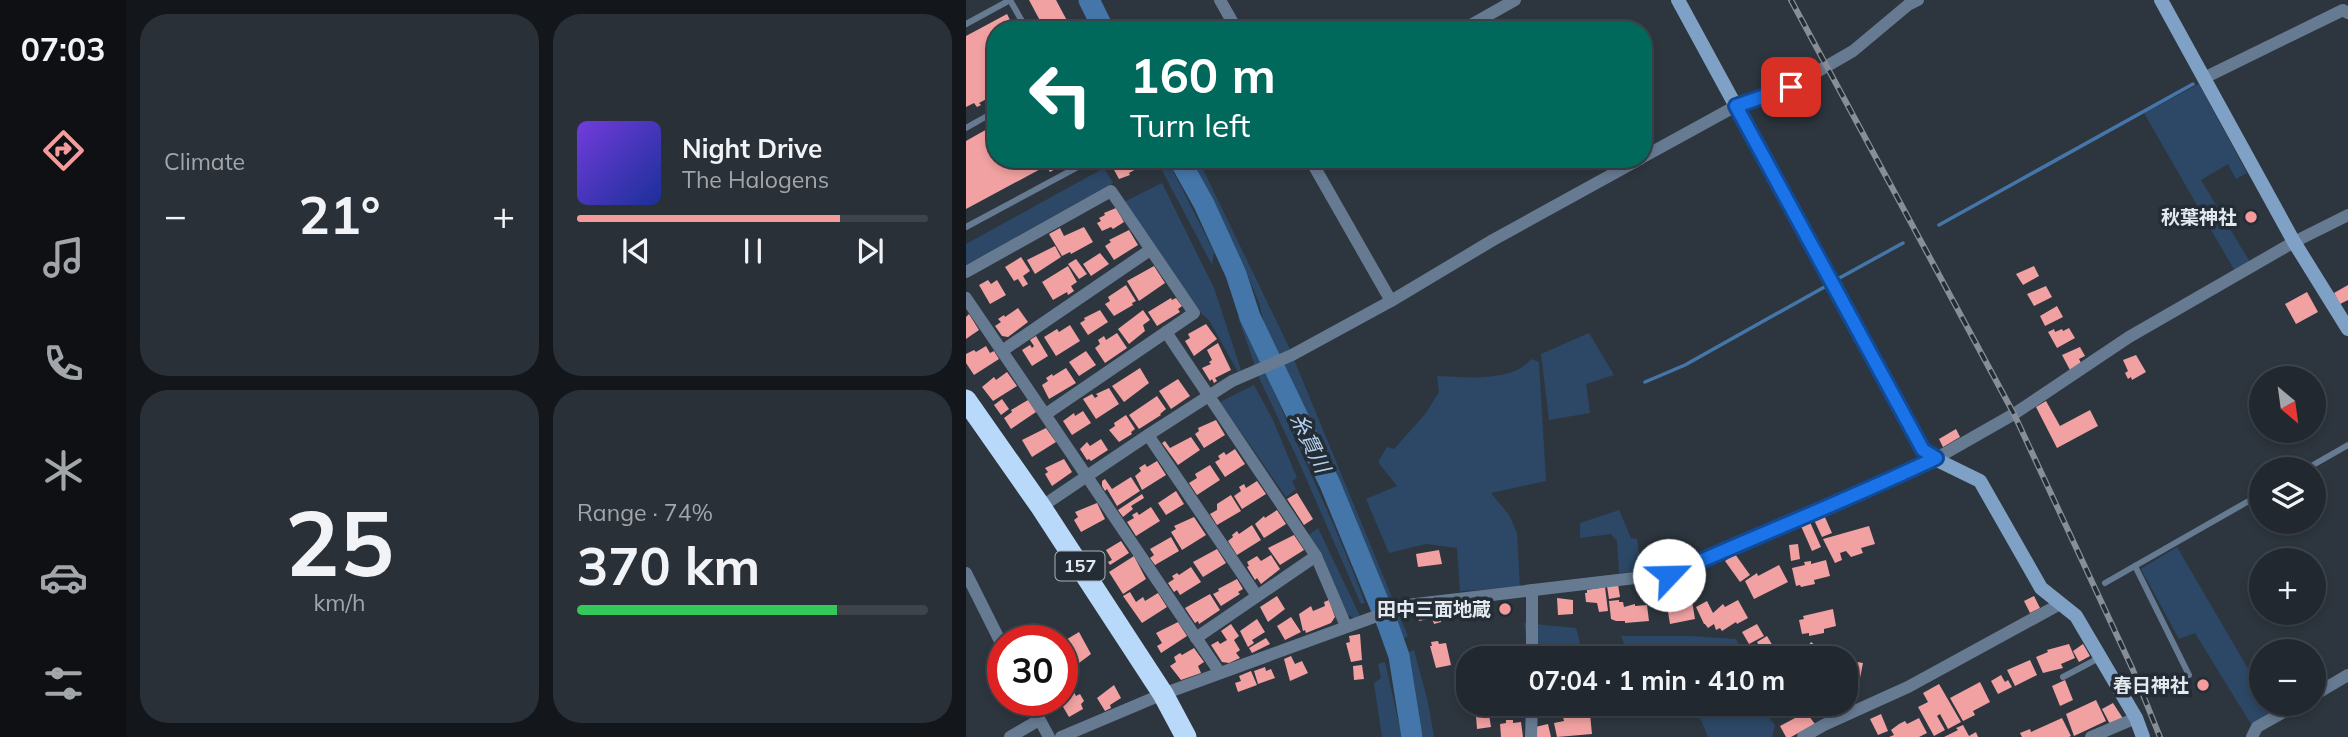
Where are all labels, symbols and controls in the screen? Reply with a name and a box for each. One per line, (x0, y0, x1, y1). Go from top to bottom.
text: 07:03 (21, 29, 105, 69)
text: 160 m (1130, 44, 1276, 105)
icon: left (1015, 49, 1106, 140)
pin (1761, 57, 1821, 117)
icon: arrive (1772, 68, 1810, 106)
text: Turn left (1130, 105, 1250, 145)
icon: directions (39, 126, 88, 175)
text: Night Drive (682, 132, 822, 165)
text: Climate (164, 147, 245, 176)
text: The Halogens (682, 165, 829, 194)
text: 21° (298, 182, 381, 247)
text: − (164, 191, 187, 239)
text: + (492, 191, 515, 239)
place label: 秋葉神社 (2161, 205, 2237, 229)
marker: 秋葉神社 (2243, 209, 2259, 225)
icon: previous (617, 232, 655, 270)
icon: pause (734, 232, 772, 270)
icon: next (851, 232, 889, 270)
icon: music (39, 233, 88, 282)
icon: phone (39, 339, 88, 388)
north arrow (2249, 366, 2326, 443)
map controls (2249, 366, 2326, 716)
water label: 糸貫川 (1285, 409, 1337, 478)
icon: climate (39, 446, 88, 495)
button: layers (2249, 457, 2326, 534)
text: 25 (285, 485, 394, 599)
text: Range · 74% (577, 498, 713, 527)
text: 370 km (577, 533, 760, 598)
position arrow (1632, 538, 1706, 612)
button: + (2249, 548, 2326, 625)
road number: 157 (1056, 552, 1104, 580)
icon: car (39, 553, 88, 602)
text: km/h (313, 588, 366, 617)
place label: 田中三面地蔵 (1377, 597, 1491, 621)
marker: 田中三面地蔵 (1497, 601, 1513, 617)
speed limit sign: 30 (987, 625, 1078, 716)
button: − (2249, 639, 2326, 716)
icon: filters (39, 659, 88, 708)
text: 07:04 · 1 min · 410 m (1529, 664, 1785, 697)
place label: 春日神社 (2113, 673, 2189, 697)
marker: 春日神社 (2195, 677, 2211, 693)

